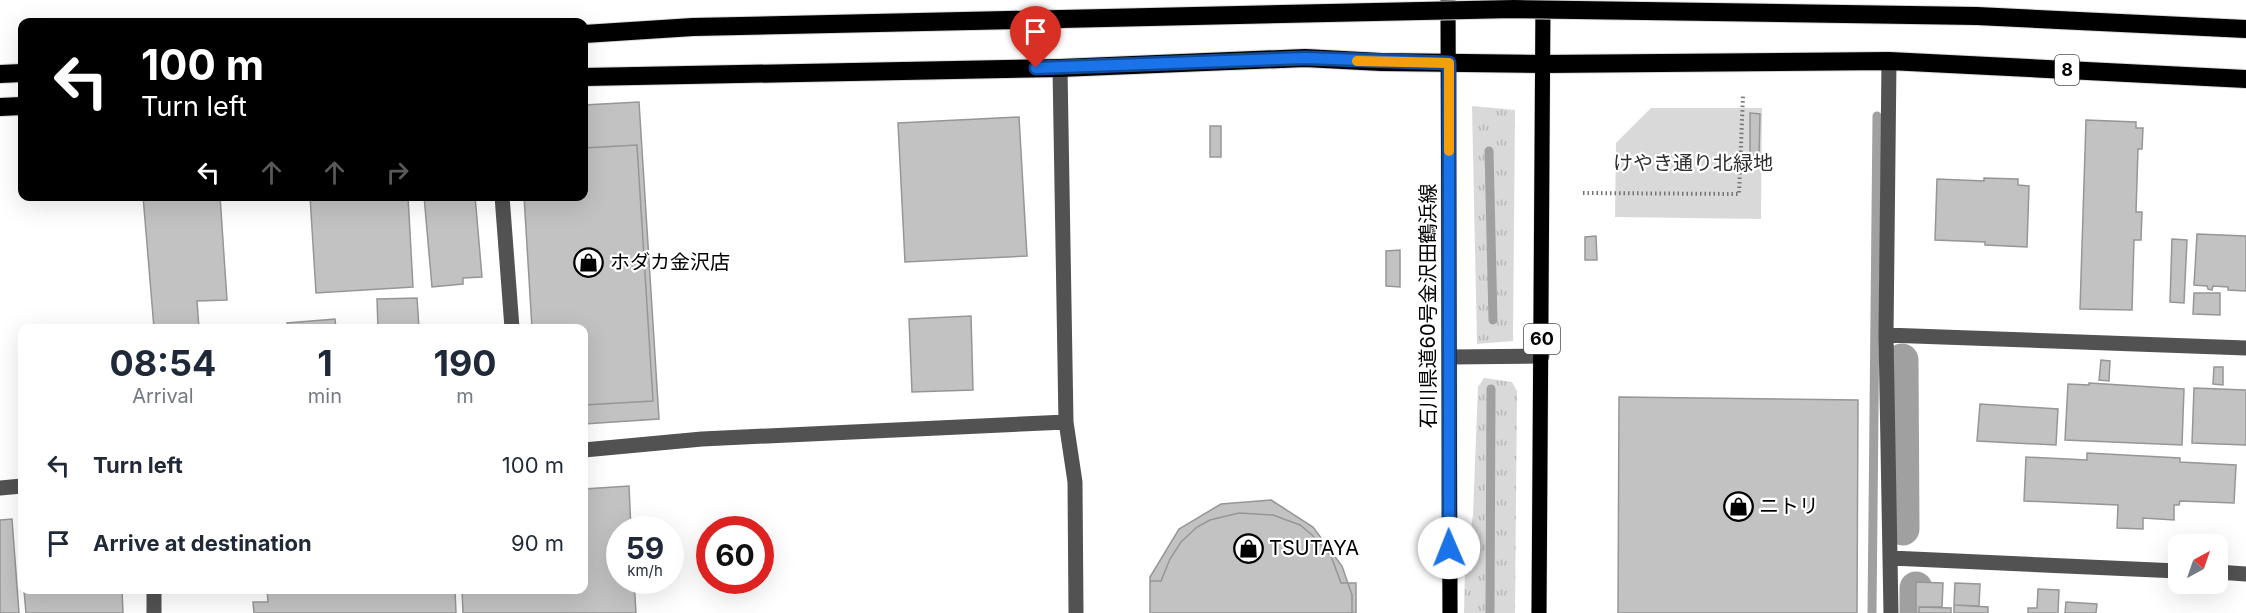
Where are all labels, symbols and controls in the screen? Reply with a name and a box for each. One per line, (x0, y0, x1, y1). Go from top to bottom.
pin (1010, 6, 1061, 68)
icon: arrive (1019, 15, 1052, 48)
text: 100 m (141, 39, 264, 90)
icon: left (42, 42, 120, 120)
road number: 8 (2055, 55, 2079, 85)
text: Turn left (141, 90, 247, 123)
park label: けやき通り北緑地 (1613, 151, 1773, 175)
icon: left (192, 156, 225, 189)
icon: ahead (255, 156, 288, 189)
icon: ahead (318, 156, 351, 189)
icon: right (381, 156, 414, 189)
street label: 石川県道60号金沢田鶴浜線 (1416, 183, 1440, 429)
shop icon: ホダカ金沢店 (573, 246, 605, 278)
place label: ホダカ金沢店 (610, 250, 730, 274)
road number: 60 (1524, 324, 1560, 354)
text: 08:54 (109, 341, 216, 385)
text: 1 (317, 341, 333, 385)
text: 190 (433, 341, 497, 385)
text: Arrival (132, 384, 194, 408)
text: min (308, 384, 342, 408)
text: m (456, 384, 474, 408)
icon: left (42, 449, 75, 482)
text: Turn left (93, 452, 183, 478)
text: 100 m (502, 452, 564, 478)
shop icon: ニトリ (1722, 490, 1754, 522)
place label: ニトリ (1759, 494, 1819, 518)
speed limit sign: 60 (696, 516, 774, 594)
position arrow (1417, 516, 1481, 580)
icon: arrive (42, 527, 75, 560)
text: Arrive at destination (93, 530, 312, 556)
text: 90 m (511, 530, 564, 556)
text: 59 (626, 530, 664, 566)
shop icon: TSUTAYA (1232, 532, 1264, 564)
north arrow (2168, 534, 2228, 594)
map controls (2168, 534, 2228, 594)
place label: TSUTAYA (1269, 536, 1359, 560)
text: km/h (627, 561, 663, 580)

